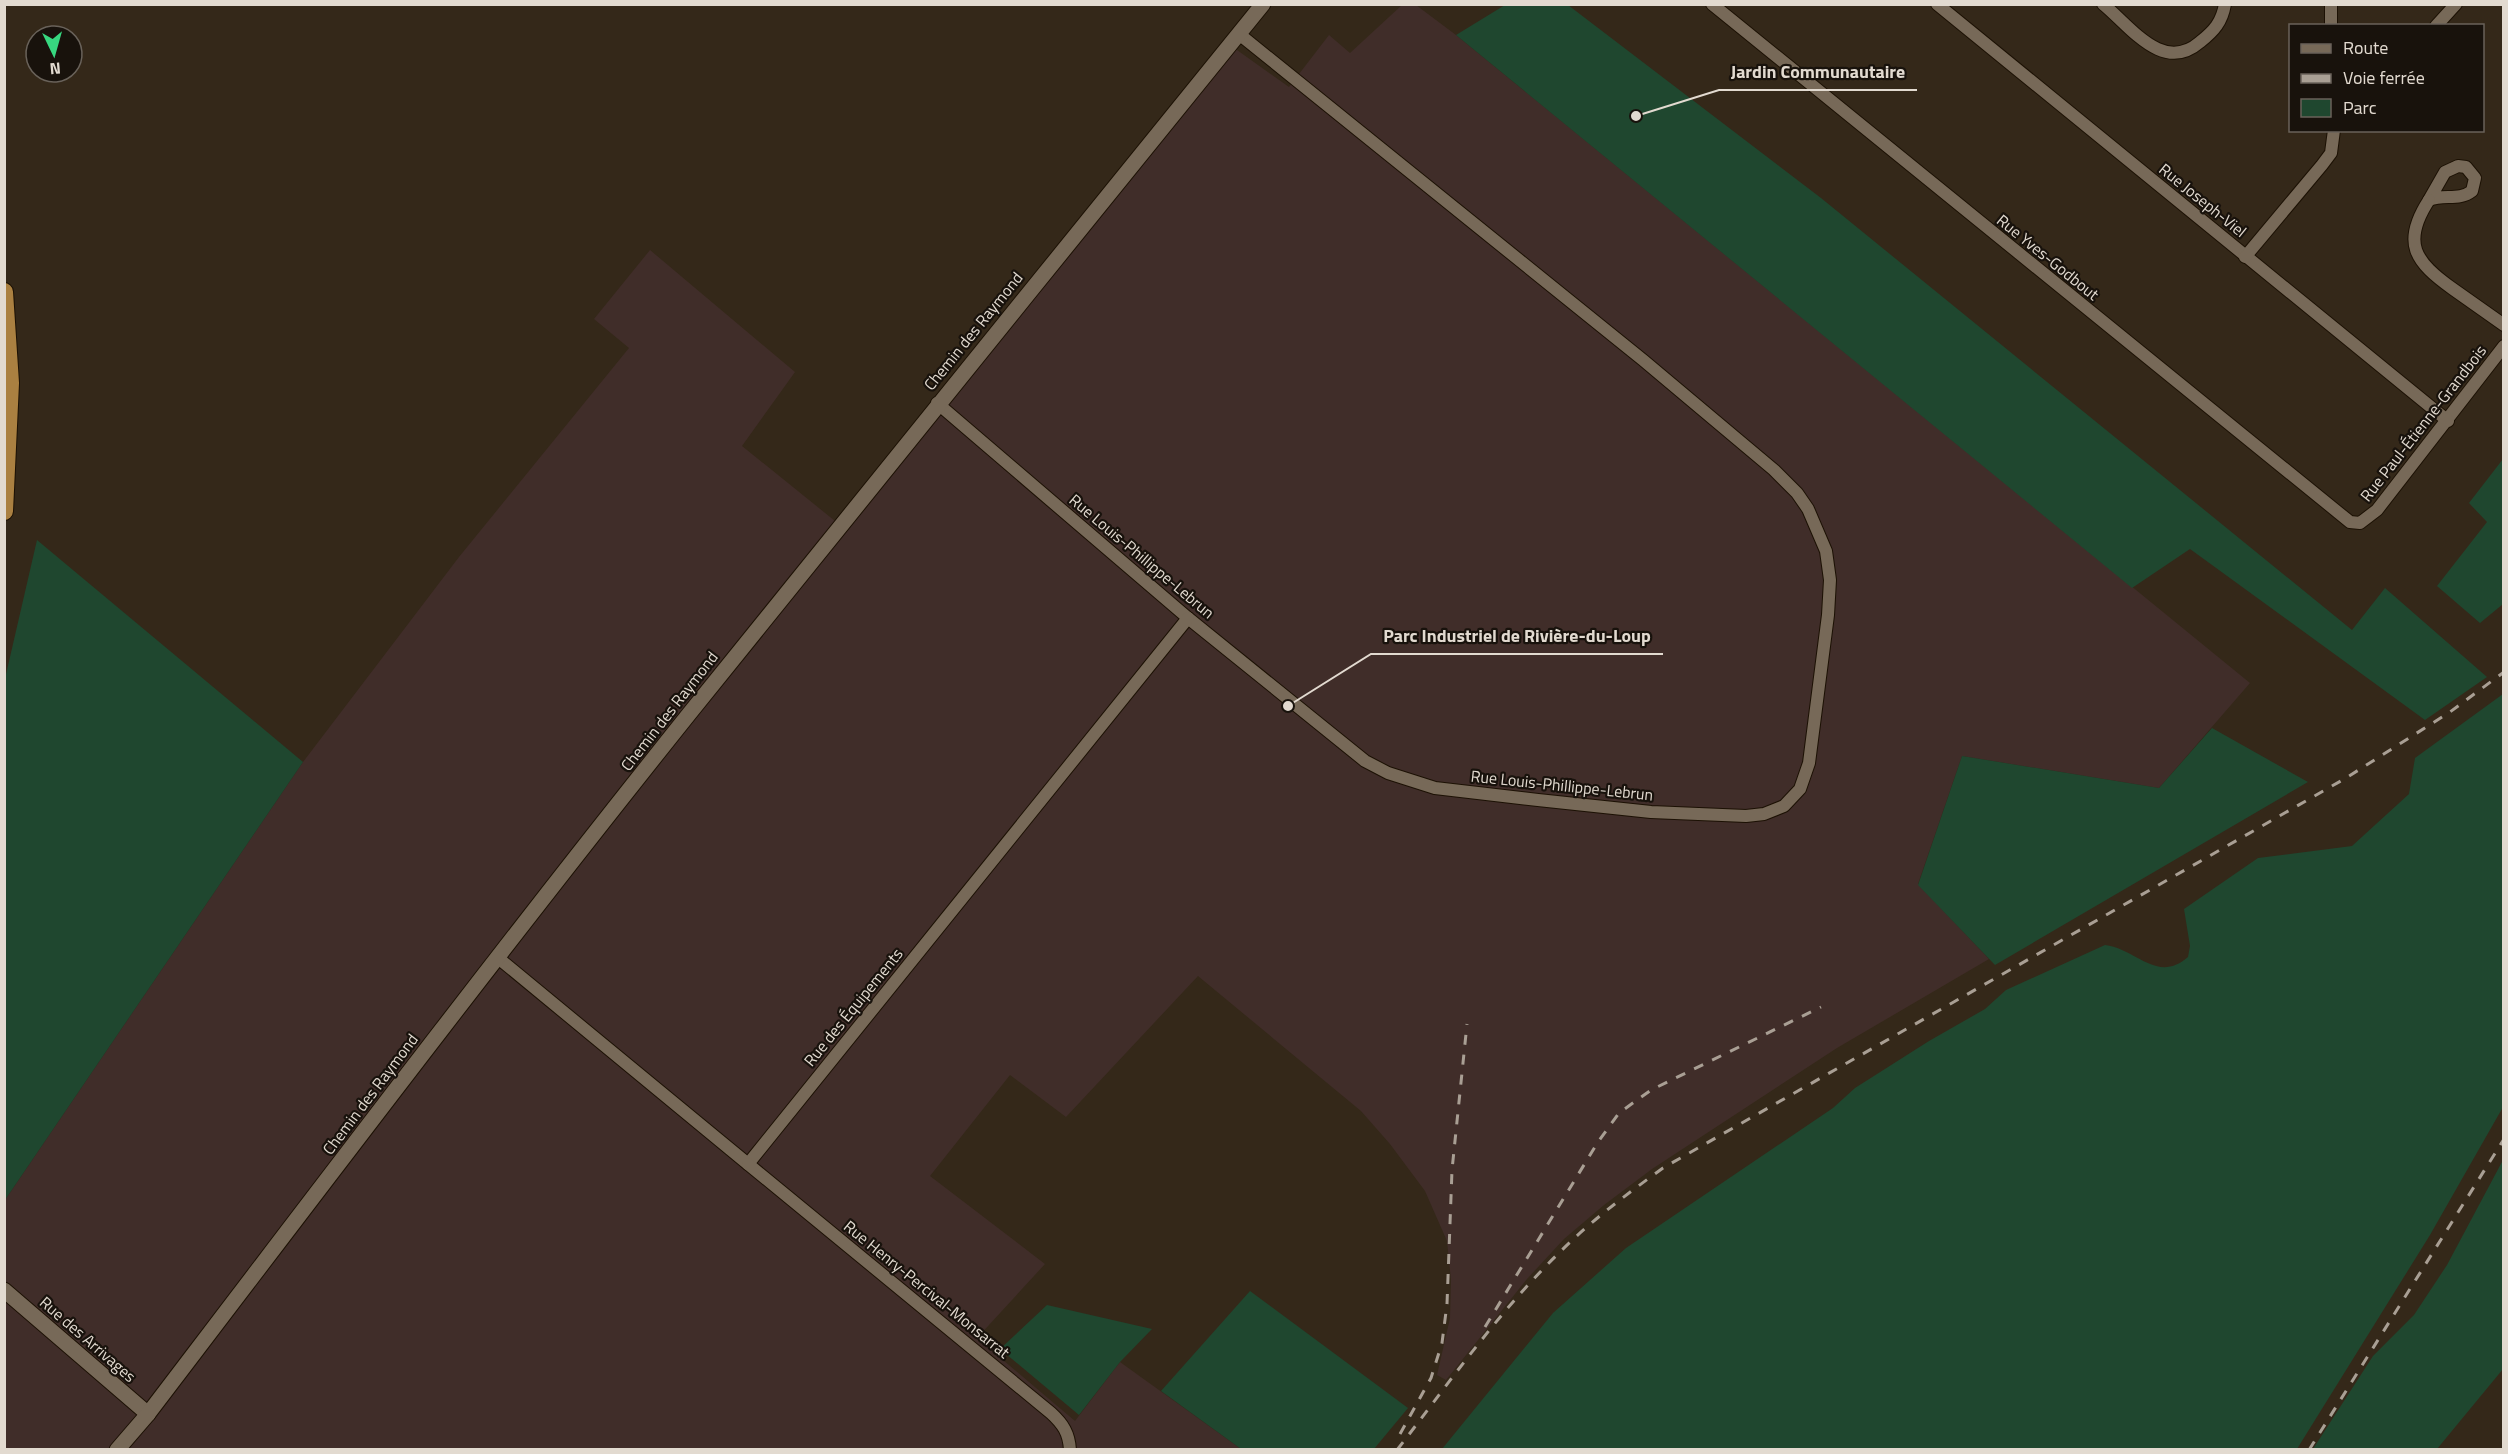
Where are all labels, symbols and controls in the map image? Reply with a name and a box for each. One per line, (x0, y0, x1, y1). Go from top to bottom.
north arrow (24, 24, 84, 84)
legend (2289, 24, 2484, 132)
text: Route (2343, 34, 2388, 61)
callout: Jardin Communautaire (1719, 54, 1917, 90)
text: N (49, 57, 62, 81)
text: Jardin Communautaire (1731, 58, 1905, 85)
text: Voie ferrée (2343, 64, 2425, 91)
text: Parc (2343, 94, 2377, 121)
street label: Rue Joseph-Viel (2154, 157, 2252, 243)
street label: Rue Yves-Godbout (1992, 208, 2105, 306)
street label: Chemin des Raymond (918, 267, 1028, 395)
street label: Rue Paul-Étienne-Grandbois (2354, 340, 2492, 506)
street label: Rue Louis-Phillippe-Lebrun (1064, 488, 1220, 624)
callout: Parc Industriel de Rivière-du-Loup (1371, 618, 1663, 654)
text: Parc Industriel de Rivière-du-Loup (1383, 622, 1651, 649)
street label: Chemin des Raymond (615, 646, 723, 776)
street label: Rue Louis-Phillippe-Lebrun (1470, 763, 1654, 807)
street label: Rue des Équipements (798, 943, 908, 1071)
street label: Chemin des Raymond (316, 1028, 424, 1160)
street label: Rue Henry-Percival-Monsarrat (839, 1214, 1015, 1364)
street label: Rue des Arrivages (35, 1290, 141, 1388)

